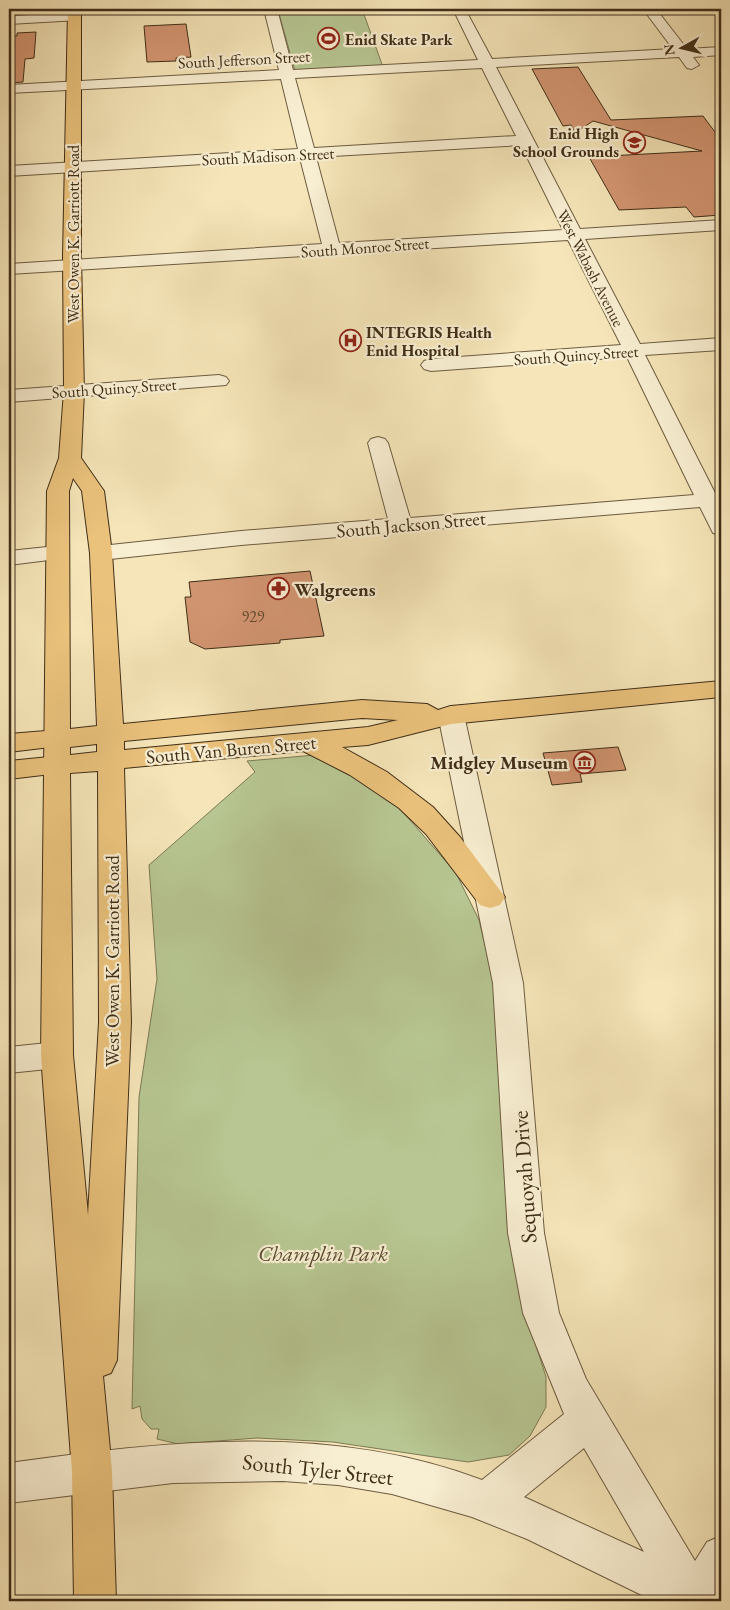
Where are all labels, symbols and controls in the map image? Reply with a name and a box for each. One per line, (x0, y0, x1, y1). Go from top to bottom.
north arrow (658, 22, 708, 72)
sports icon: Enid Skate Park (317, 27, 341, 51)
place label: Enid Skate Park (345, 29, 453, 50)
text: N (659, 42, 679, 57)
street label: South Jefferson Street (177, 46, 311, 73)
place label: Enid High School Grounds (513, 123, 619, 162)
school or university icon: Enid High School Grounds (623, 130, 647, 154)
street label: South Madison Street (201, 143, 335, 170)
street label: West Owen K. Garriott Road (63, 144, 84, 323)
street label: West Wabash Avenue (552, 206, 629, 330)
street label: South Monroe Street (300, 233, 430, 262)
place label: INTEGRIS Health Enid Hospital (366, 322, 492, 361)
hospital icon: INTEGRIS Health Enid Hospital (338, 329, 362, 353)
street label: South Quincy Street (513, 341, 639, 370)
street label: South Quincy Street (51, 374, 177, 403)
street label: South Jackson Street (335, 506, 487, 543)
pharmacy icon: Walgreens (266, 577, 290, 601)
place label: Walgreens (294, 577, 376, 602)
house number: 929 (241, 606, 265, 627)
street label: South Van Buren Street (145, 730, 317, 769)
place label: Midgley Museum (430, 750, 569, 775)
museum icon: Midgley Museum (572, 750, 596, 774)
street label: West Owen K. Garriott Road (100, 855, 125, 1067)
street label: Sequoyah Drive (505, 1109, 544, 1244)
park label: Champlin Park (258, 1239, 388, 1268)
street label: South Tyler Street (241, 1447, 395, 1492)

